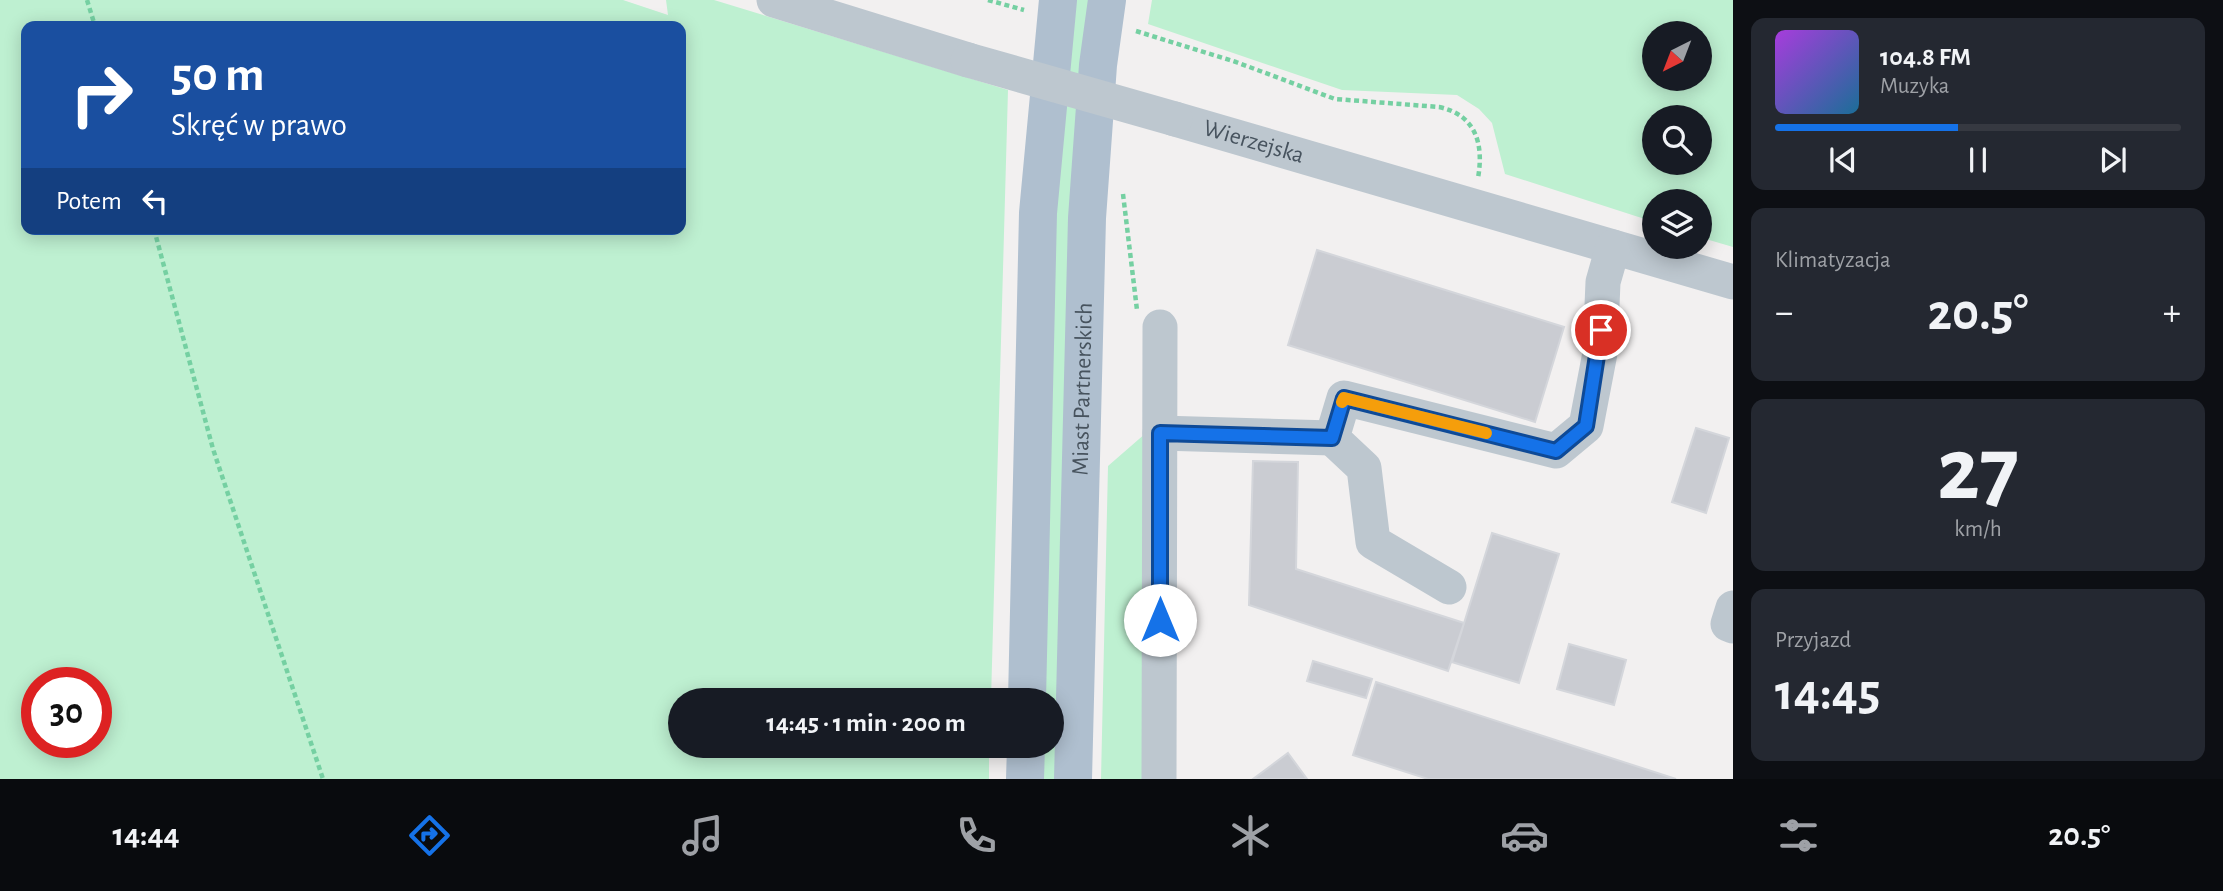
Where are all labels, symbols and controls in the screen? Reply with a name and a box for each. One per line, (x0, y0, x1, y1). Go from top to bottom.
north arrow (1642, 21, 1712, 91)
map controls (1642, 21, 1712, 259)
text: 104.8 FM (1880, 44, 1971, 70)
icon: right (56, 49, 147, 140)
text: 50 m (171, 51, 265, 100)
text: Muzyka (1880, 75, 1949, 98)
button: search (1642, 105, 1712, 175)
text: Skręć w prawo (171, 109, 347, 141)
street label: Wierzejska (1201, 116, 1307, 168)
icon: previous (1824, 141, 1862, 179)
icon: pause (1959, 141, 1997, 179)
icon: next (2094, 141, 2132, 179)
icon: left (136, 182, 174, 220)
text: Potem (56, 188, 122, 214)
button: layers (1642, 189, 1712, 259)
text: Klimatyzacja (1775, 249, 1891, 272)
text: 20.5° (1927, 287, 2029, 339)
text: − (1775, 294, 1793, 332)
text: + (2163, 294, 2181, 332)
pin (1571, 300, 1631, 360)
street label: Miast Partnerskich (1069, 302, 1097, 476)
icon: arrive (1582, 311, 1620, 349)
text: 27 (1937, 425, 2019, 516)
text: km/h (1954, 518, 2002, 541)
position arrow (1123, 583, 1197, 657)
text: Przyjazd (1775, 629, 1851, 652)
speed limit sign: 30 (21, 667, 112, 758)
text: 14:45 (1775, 667, 1880, 719)
text: 14:45 · 1 min · 200 m (766, 710, 966, 736)
icon: directions (405, 811, 454, 860)
icon: music (678, 811, 727, 860)
icon: phone (952, 811, 1001, 860)
icon: climate (1226, 811, 1275, 860)
icon: car (1500, 811, 1549, 860)
icon: filters (1774, 811, 1823, 860)
text: 14:44 (112, 819, 180, 851)
text: 20.5° (2048, 819, 2110, 851)

